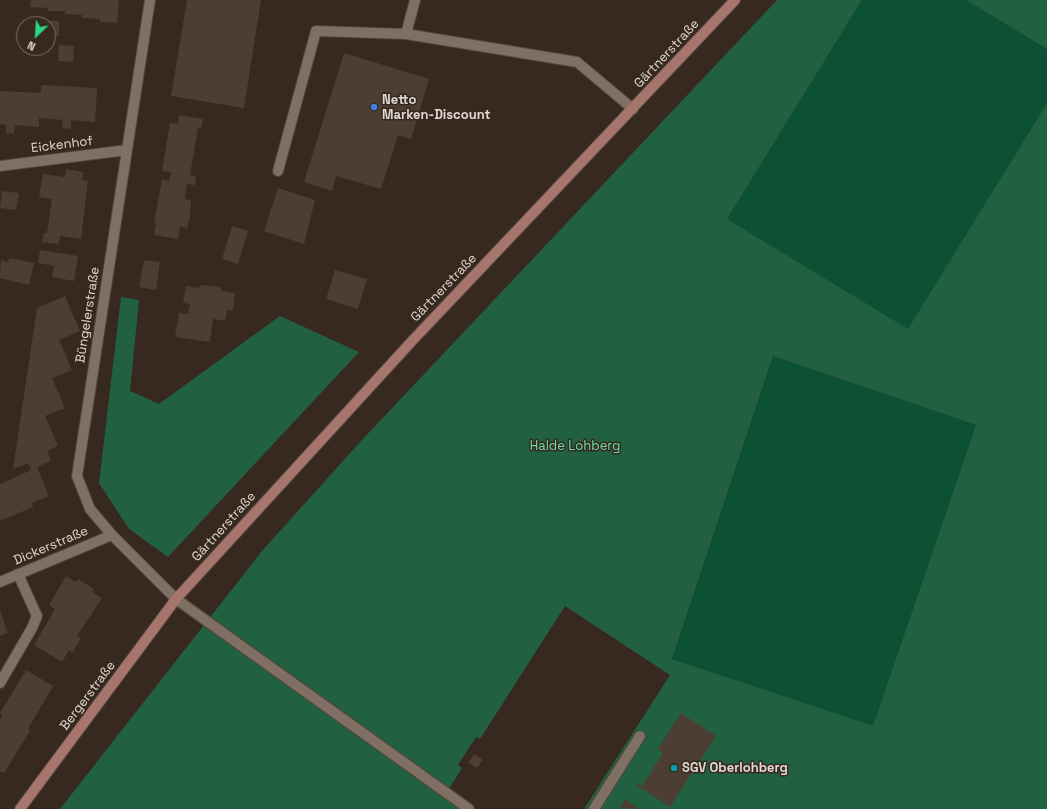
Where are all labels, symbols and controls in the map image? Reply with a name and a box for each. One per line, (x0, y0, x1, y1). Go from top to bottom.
north arrow (16, 16, 56, 56)
street label: Gärtnerstraße (631, 16, 703, 92)
text: N (25, 38, 38, 54)
place label: Netto Marken-Discount (382, 92, 490, 123)
marker: Netto Marken-Discount (369, 102, 379, 112)
street label: Eickenhof (30, 133, 94, 157)
street label: Gärtnerstraße (408, 251, 480, 325)
street label: Büngelerstraße (73, 266, 103, 364)
park label: Halde Lohberg (530, 438, 620, 454)
street label: Gärtnerstraße (189, 489, 259, 565)
street label: Dickerstraße (11, 523, 91, 569)
street label: Bergerstraße (57, 658, 119, 734)
place label: SGV Oberlohberg (682, 760, 788, 776)
marker: SGV Oberlohberg (669, 763, 679, 773)

